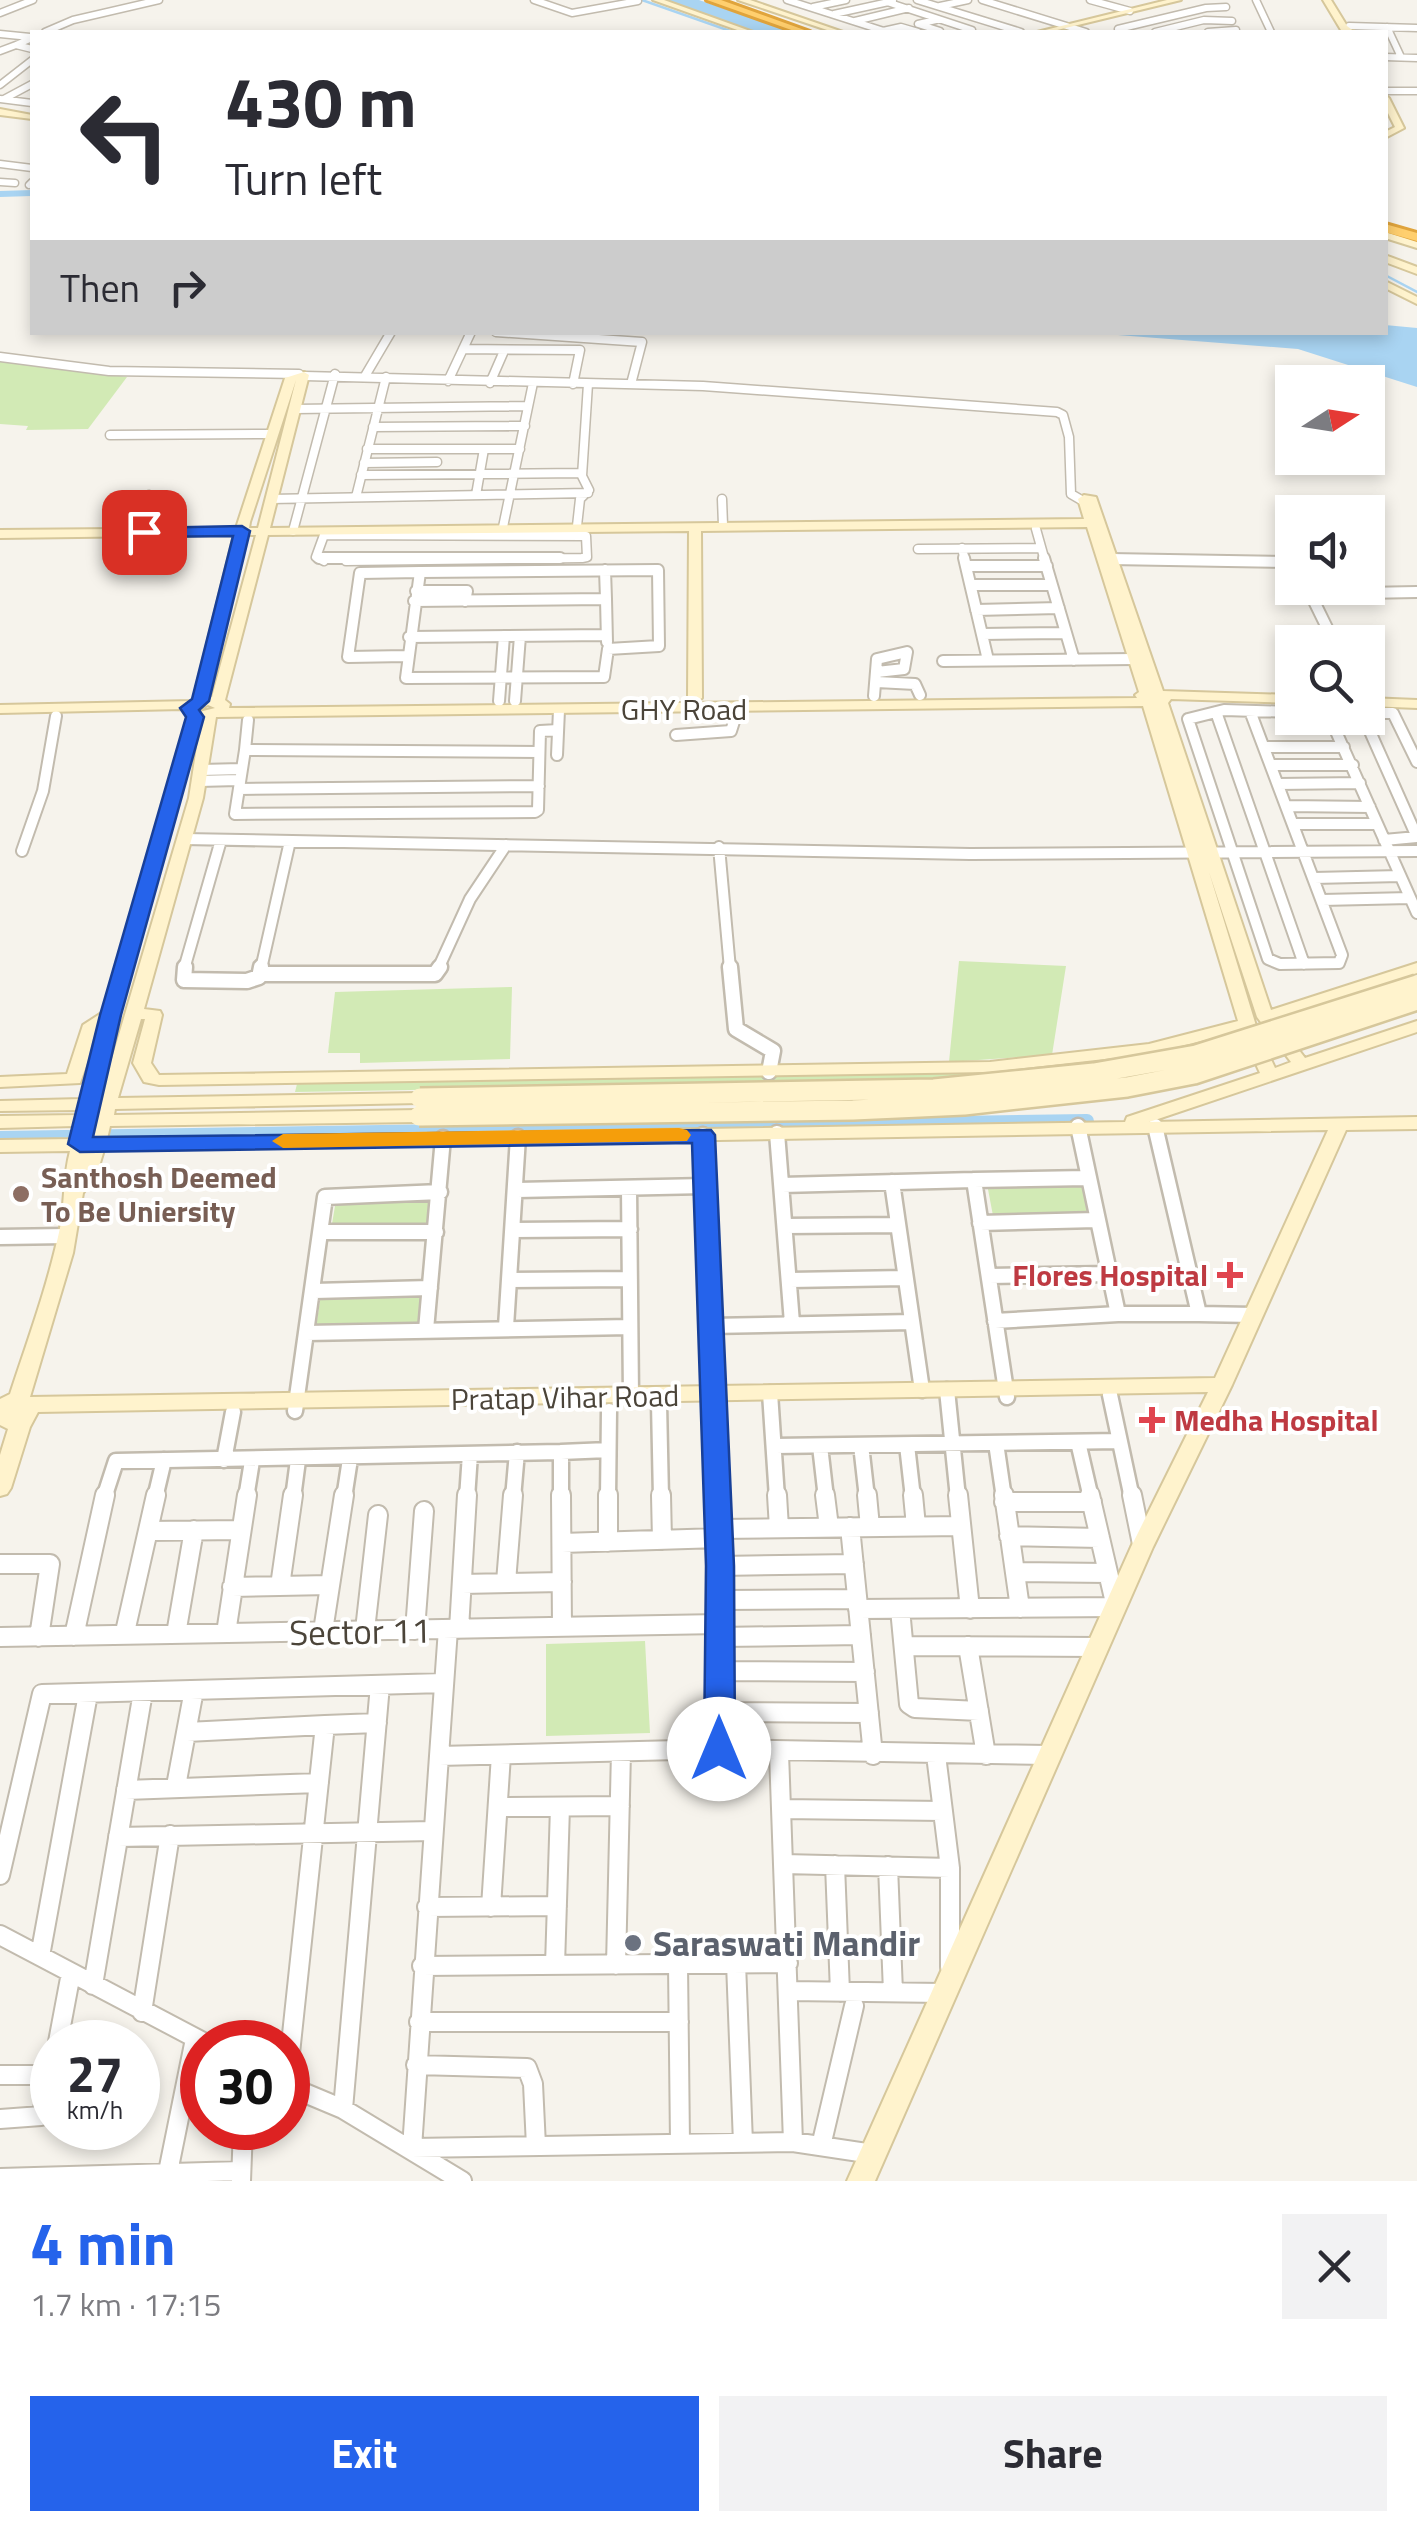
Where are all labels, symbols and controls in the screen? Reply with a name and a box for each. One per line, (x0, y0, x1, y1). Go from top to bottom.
text: 430 m (225, 48, 417, 154)
icon: left (60, 70, 190, 200)
text: Turn left (225, 144, 382, 212)
text: Then (60, 259, 140, 317)
icon: right (160, 260, 215, 315)
north arrow (1275, 365, 1385, 475)
map controls (1275, 365, 1385, 735)
pin (102, 490, 187, 575)
button: sound (1275, 495, 1385, 605)
icon: arrive (117, 505, 172, 560)
button: search (1275, 625, 1385, 735)
street label: GHY Road (621, 686, 747, 732)
place label: Santhosh Deemed To Be Uniersity (41, 1154, 277, 1234)
marker: Santhosh Deemed To Be Uniersity (10, 1183, 32, 1205)
place label: Flores Hospital (1012, 1252, 1208, 1298)
marker: Flores Hospital (1217, 1262, 1243, 1288)
street label: Pratap Vihar Road (450, 1372, 680, 1422)
place label: Medha Hospital (1174, 1397, 1379, 1443)
marker: Medha Hospital (1139, 1407, 1165, 1433)
street label: Sector 11 (289, 1603, 431, 1659)
position arrow (667, 1697, 771, 1801)
place label: Saraswati Mandir (653, 1916, 920, 1970)
marker: Saraswati Mandir (622, 1932, 644, 1954)
speed limit sign: 30 (180, 2020, 310, 2150)
text: 27 (67, 2035, 123, 2111)
text: km/h (67, 2091, 123, 2129)
text: 4 min (30, 2197, 176, 2288)
button: close (1282, 2214, 1387, 2319)
text: 1.7 km · 17:15 (30, 2280, 222, 2328)
button: Exit (30, 2396, 699, 2511)
button: Share (719, 2396, 1387, 2511)

